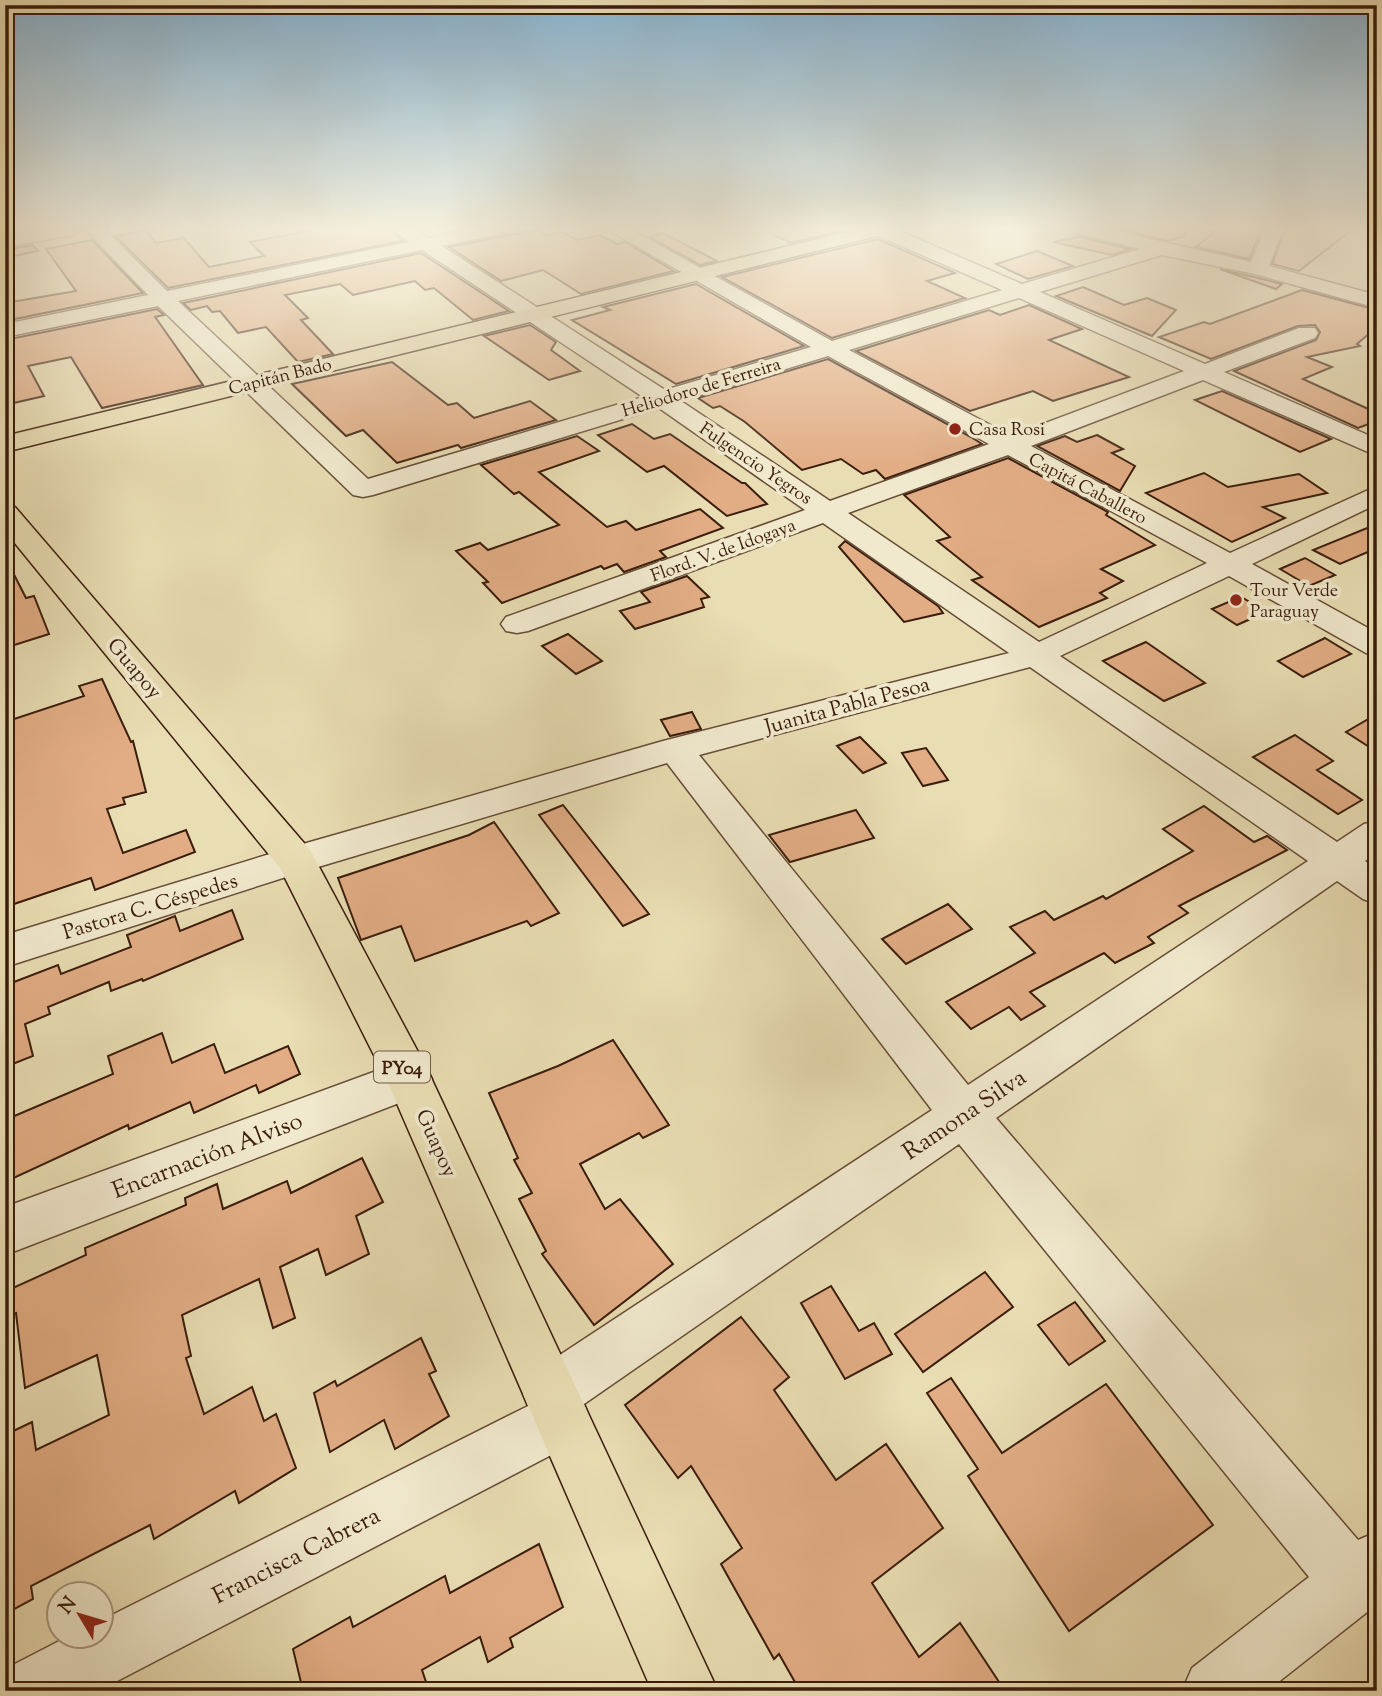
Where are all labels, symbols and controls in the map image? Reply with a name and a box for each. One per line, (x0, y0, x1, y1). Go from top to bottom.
street label: Heliodoro de Ferreira (619, 352, 784, 425)
street label: Capitán Bado (226, 353, 335, 403)
street label: Fulgencio Yegros (693, 417, 817, 512)
place label: Casa Rosi (969, 418, 1045, 444)
marker: Casa Rosi (947, 421, 963, 437)
street label: Capitá Caballero (1023, 448, 1151, 532)
street label: Flord. V. de Idogaya (648, 514, 800, 590)
place label: Tour Verde Paraguay (1250, 579, 1338, 626)
marker: Tour Verde Paraguay (1228, 592, 1244, 608)
street label: Guapoy (99, 632, 168, 707)
street label: Juanita Pabla Pesoa (761, 670, 934, 744)
street label: Pastora C. Céspedes (59, 867, 242, 949)
road number: PY04 (374, 1051, 430, 1082)
street label: Ramona Silva (897, 1062, 1034, 1170)
street label: Encarnación Alviso (107, 1105, 308, 1209)
street label: Guapoy (407, 1105, 464, 1183)
street label: Francisca Cabrera (207, 1500, 387, 1614)
north arrow (46, 1580, 116, 1650)
text: N (53, 1592, 84, 1620)

